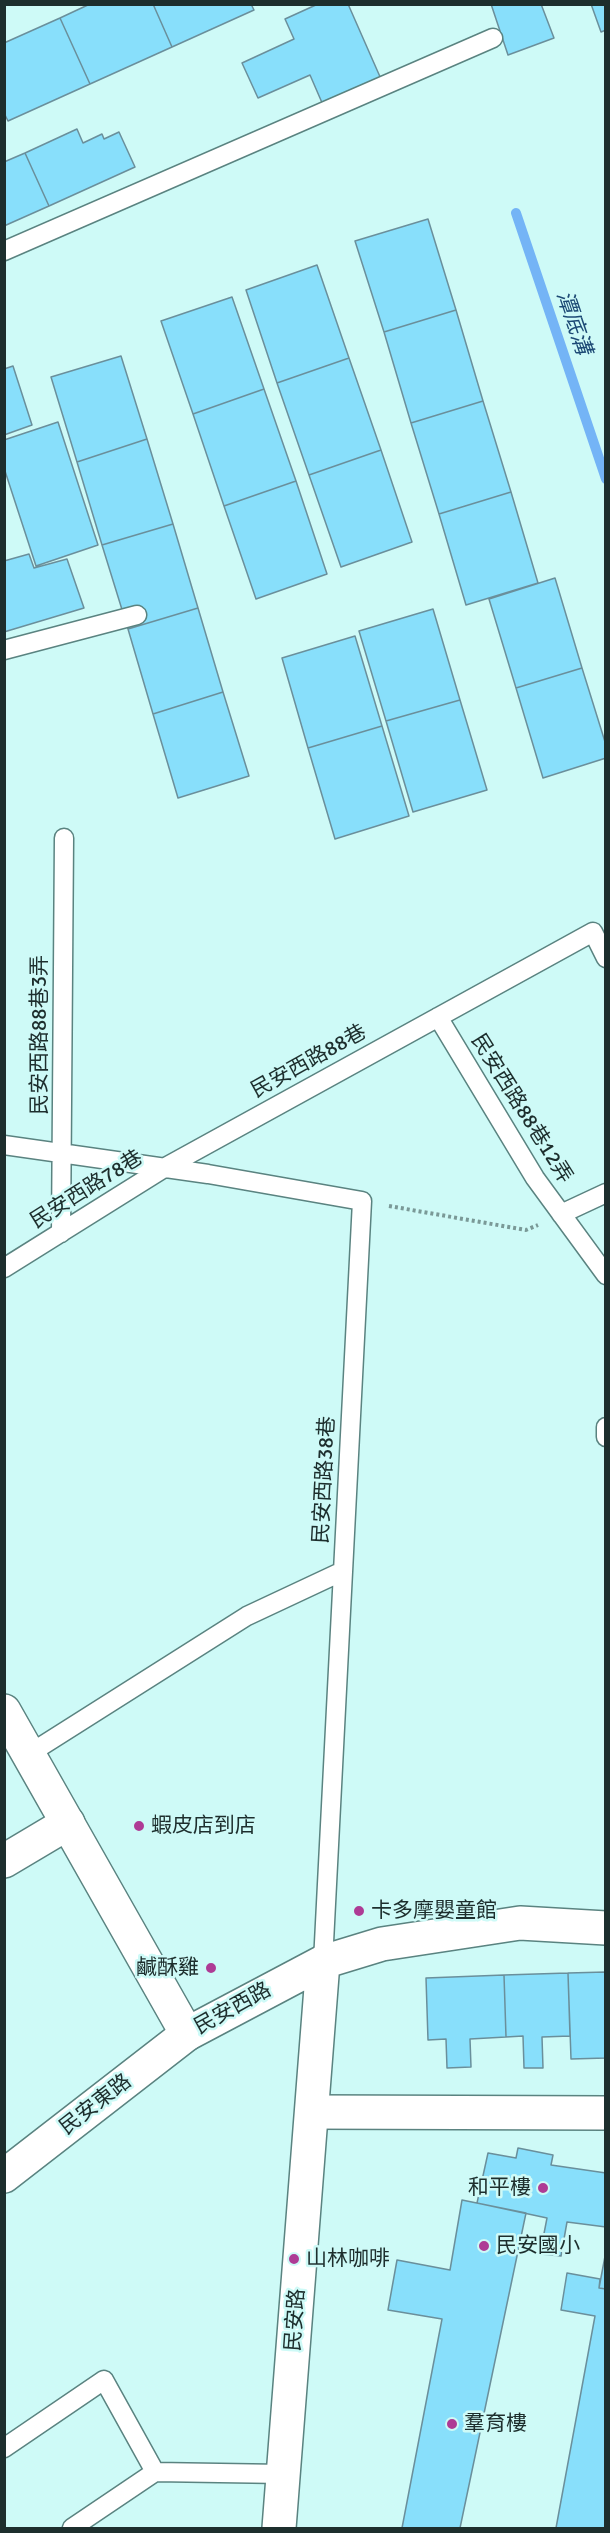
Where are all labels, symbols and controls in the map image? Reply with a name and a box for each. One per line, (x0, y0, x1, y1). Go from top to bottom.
water label: 潭底溝 (550, 288, 596, 358)
street label: 民安西路88巷3弄 (27, 955, 53, 1115)
street label: 民安西路88巷 (247, 1020, 371, 1104)
street label: 民安西路88巷12弄 (465, 1030, 577, 1188)
street label: 民安西路78巷 (26, 1145, 148, 1235)
street label: 民安西路38巷 (309, 1416, 341, 1544)
place label: 蝦皮店到店 (151, 1813, 256, 1839)
marker: 蝦皮店到店 (132, 1819, 146, 1833)
place label: 卡多摩嬰童館 (371, 1898, 497, 1924)
marker: 卡多摩嬰童館 (352, 1904, 366, 1918)
place label: 鹹酥雞 (136, 1955, 199, 1981)
marker: 鹹酥雞 (204, 1961, 218, 1975)
street label: 民安西路 (190, 1978, 276, 2040)
street label: 民安東路 (55, 2069, 137, 2141)
place label: 和平樓 (468, 2175, 531, 2201)
marker: 和平樓 (536, 2181, 550, 2195)
place label: 民安國小 (496, 2233, 580, 2259)
marker: 民安國小 (477, 2239, 491, 2253)
place label: 山林咖啡 (306, 2246, 390, 2272)
marker: 山林咖啡 (287, 2252, 301, 2266)
street label: 民安路 (281, 2288, 311, 2352)
place label: 羣育樓 (464, 2411, 527, 2437)
marker: 羣育樓 (445, 2417, 459, 2431)

